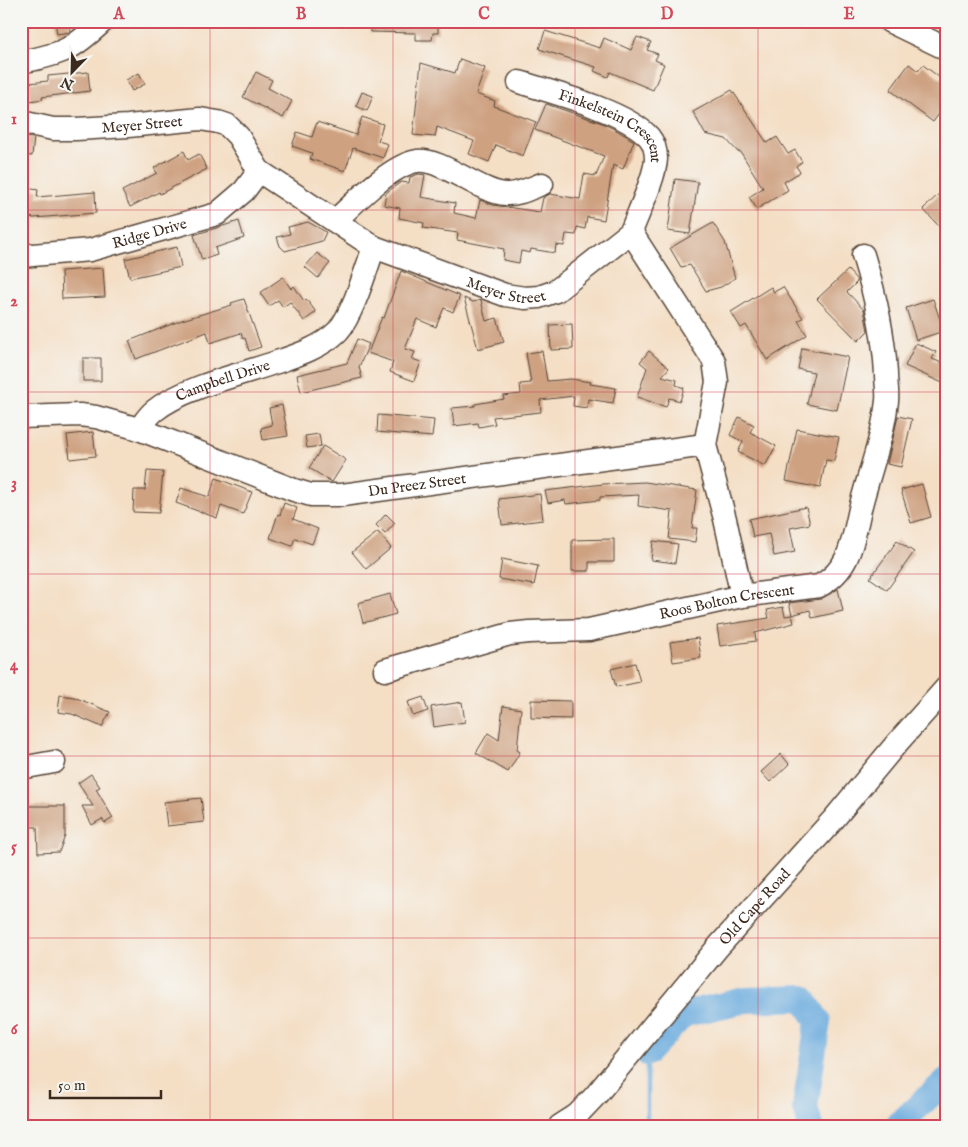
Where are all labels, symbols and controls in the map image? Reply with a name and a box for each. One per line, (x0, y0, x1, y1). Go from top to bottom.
text: A (113, 5, 126, 25)
text: B (296, 5, 307, 25)
text: C (478, 5, 490, 25)
text: D (661, 5, 674, 25)
text: E (843, 5, 855, 25)
north arrow (48, 48, 98, 98)
text: N (58, 72, 77, 94)
street label: Finkelstein Crescent (556, 85, 666, 164)
text: 1 (11, 110, 17, 130)
street label: Meyer Street (101, 111, 183, 137)
street label: Ridge Drive (110, 214, 189, 253)
street label: Meyer Street (464, 272, 548, 308)
text: 2 (10, 292, 18, 312)
street label: Campbell Drive (173, 355, 272, 406)
street label: Du Preez Street (367, 469, 467, 501)
text: 3 (11, 474, 17, 494)
street label: Roos Bolton Crescent (657, 580, 796, 624)
text: 4 (10, 656, 19, 676)
text: 5 (11, 838, 17, 858)
street label: Old Cape Road (715, 864, 795, 949)
text: 6 (11, 1020, 19, 1040)
scale bar (50, 1067, 161, 1099)
text: 50 m (58, 1076, 86, 1095)

